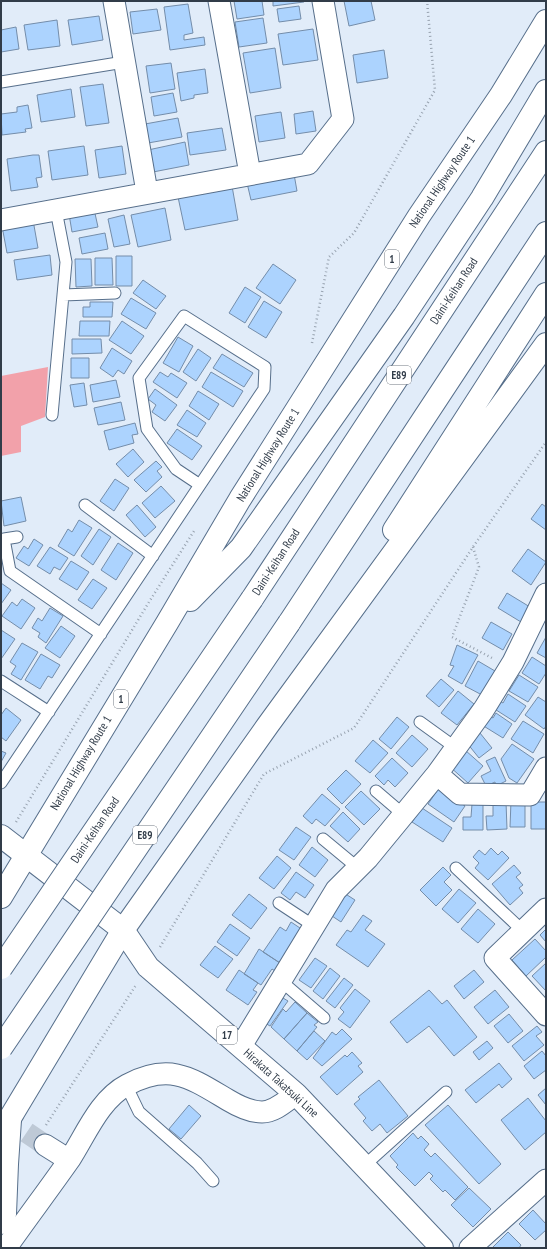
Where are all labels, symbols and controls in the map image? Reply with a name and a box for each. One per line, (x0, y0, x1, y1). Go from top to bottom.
street label: National Highway Route 1 (405, 133, 478, 231)
road number: 1 (385, 250, 399, 268)
street label: Daini-Keihan Road (426, 255, 481, 327)
road number: E89 (387, 366, 411, 384)
street label: National Highway Route 1 (233, 405, 302, 504)
street label: Daini-Keihan Road (248, 526, 303, 598)
road number: 1 (114, 690, 128, 708)
street label: National Highway Route 1 (46, 713, 115, 813)
street label: Daini-Keihan Road (67, 794, 122, 866)
road number: E89 (133, 826, 157, 844)
road number: 17 (217, 1026, 237, 1044)
street label: Hirakata Takatsuki Line (241, 1045, 322, 1120)

